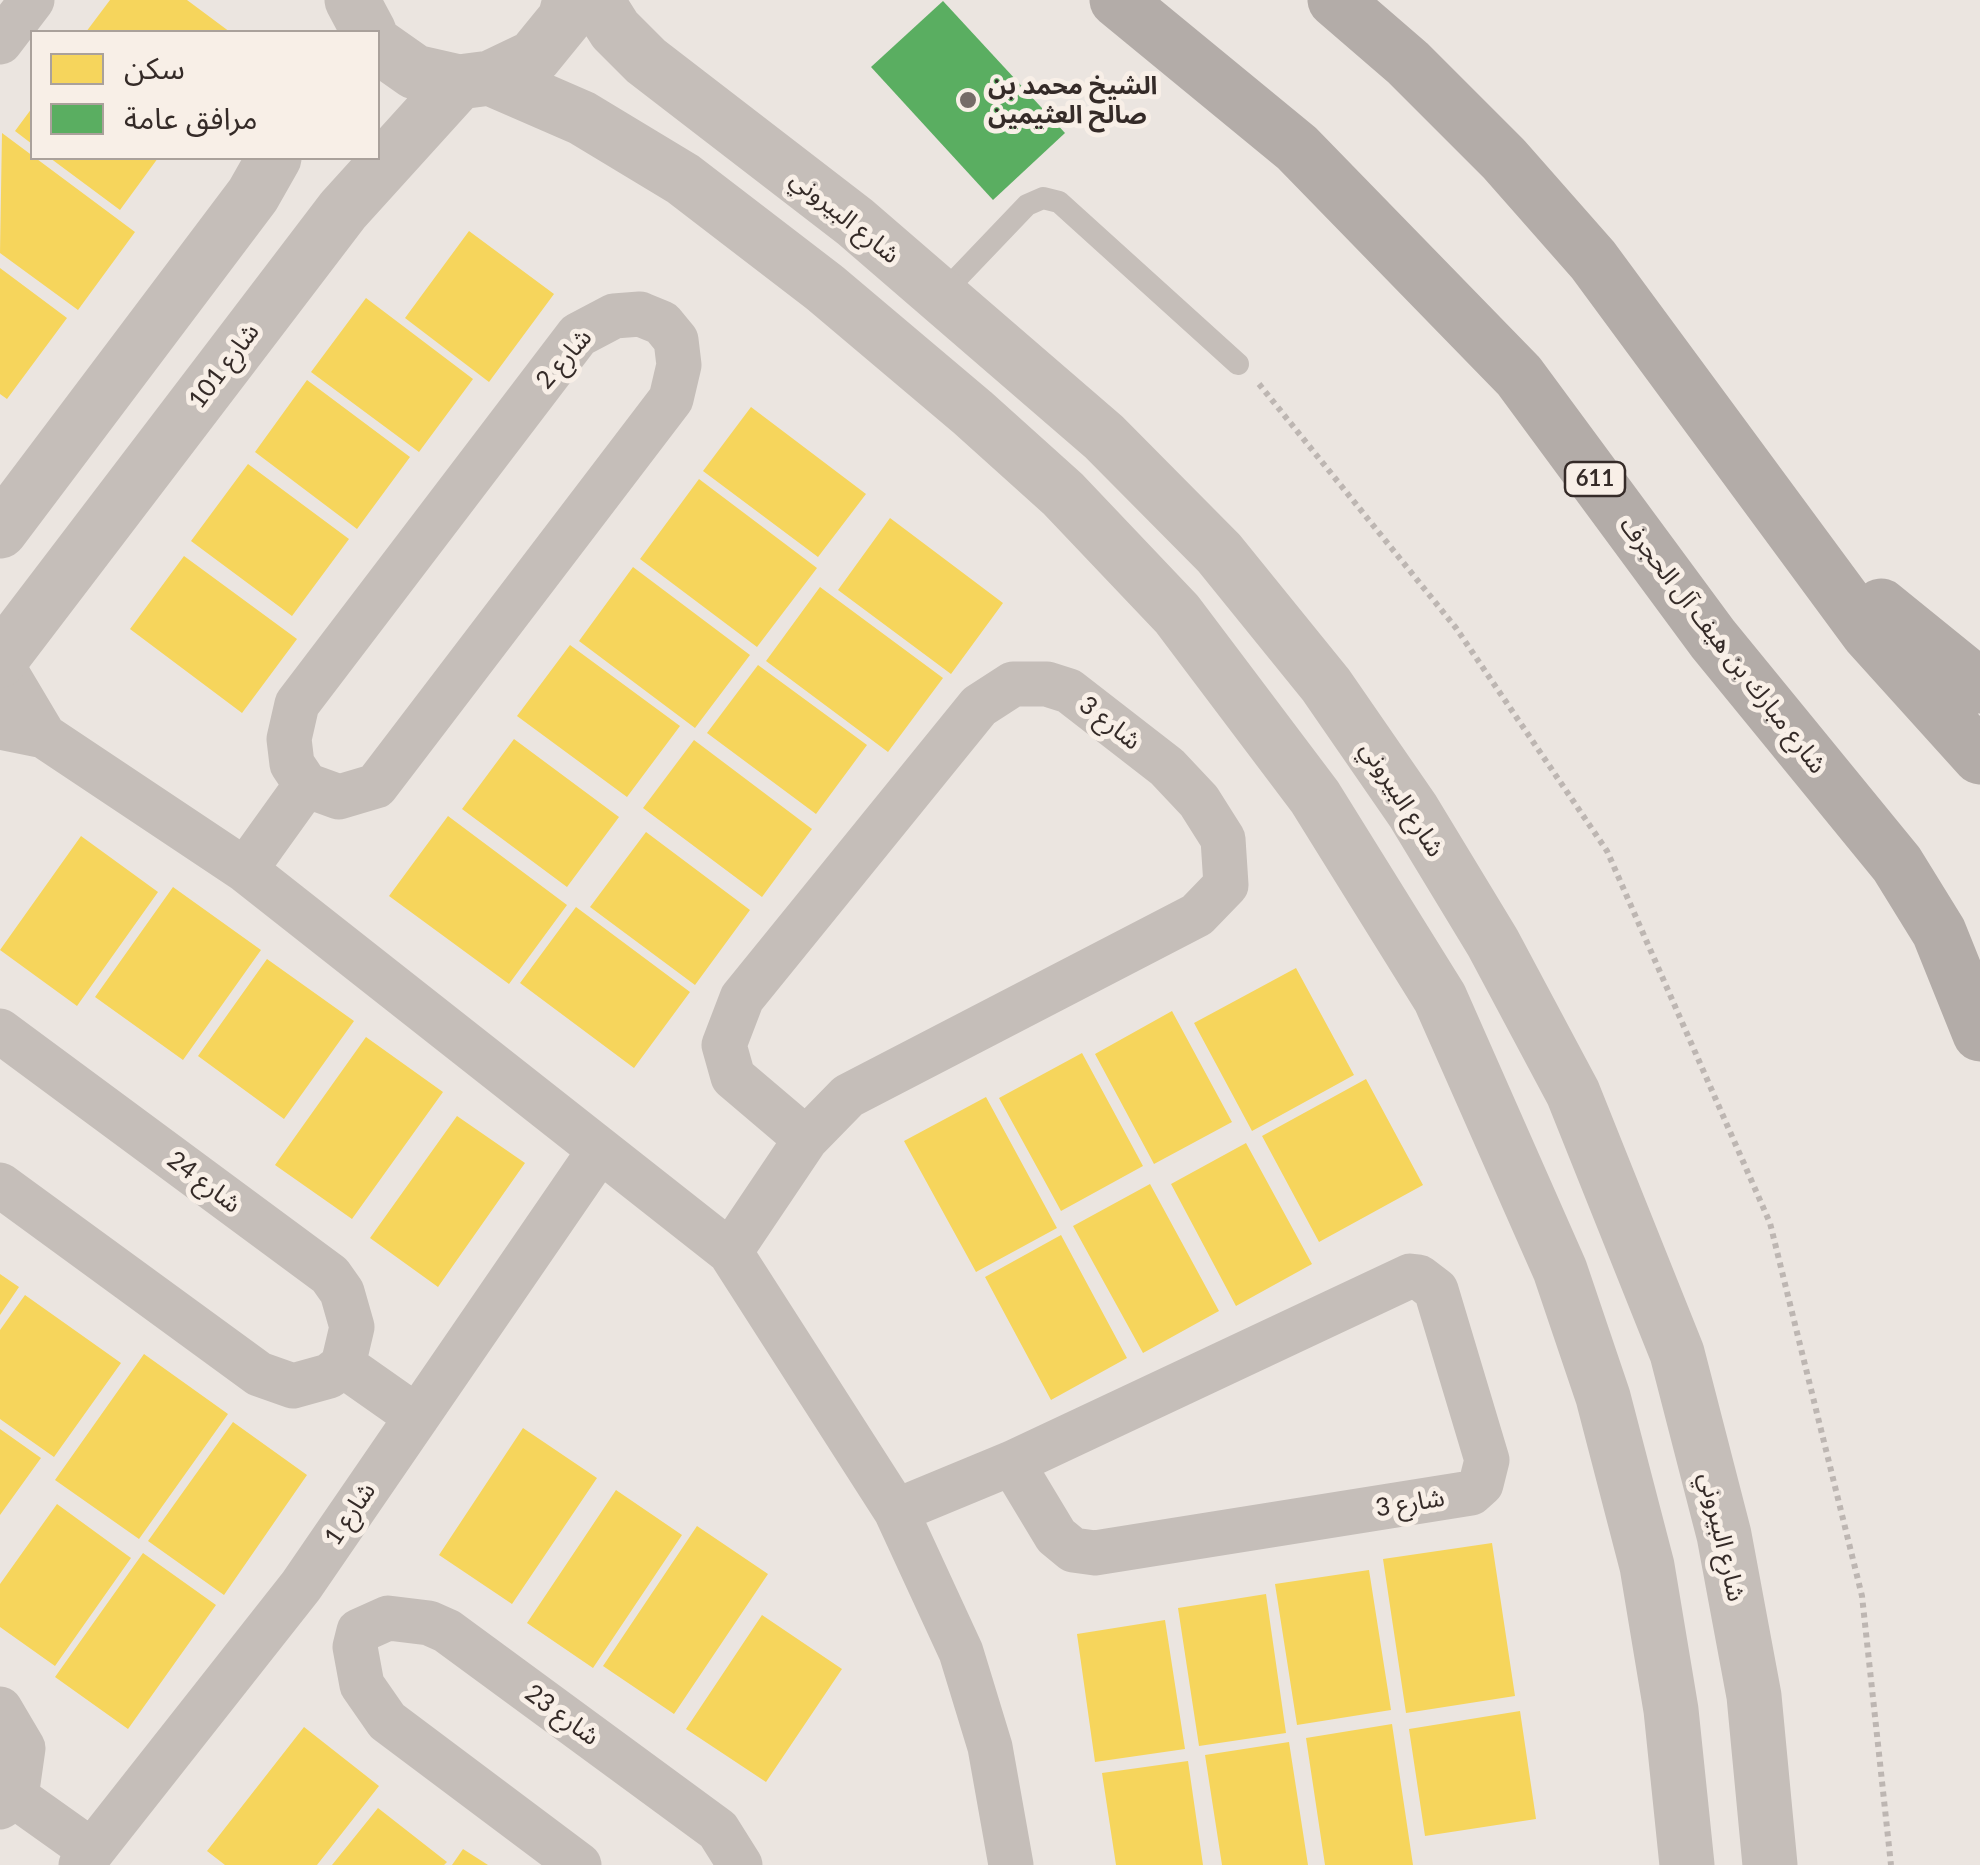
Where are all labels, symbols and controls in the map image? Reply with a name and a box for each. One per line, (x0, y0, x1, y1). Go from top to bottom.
legend (30, 30, 380, 160)
text: سكن (124, 49, 185, 85)
place label: الشيخ محمد بن صالح العثيمين (988, 71, 1157, 130)
marker: الشيخ محمد بن صالح العثيمين (957, 89, 979, 111)
text: مرافق عامة (124, 99, 258, 135)
street label: شارع البيروني (784, 164, 906, 270)
street label: شارع 101 (182, 318, 266, 414)
street label: شارع 2 (530, 323, 598, 395)
road number: 611 (1565, 462, 1625, 496)
street label: شارع مبارك بن هيف آل الحجرف (1613, 511, 1833, 779)
street label: شارع 3 (1073, 690, 1147, 756)
street label: شارع البيروني (1354, 736, 1450, 862)
street label: شارع 24 (161, 1145, 247, 1219)
street label: شارع البيروني (1693, 1469, 1751, 1605)
street label: شارع 1 (318, 1477, 382, 1551)
street label: شارع 3 (1373, 1483, 1447, 1523)
street label: شارع 23 (519, 1678, 605, 1752)

